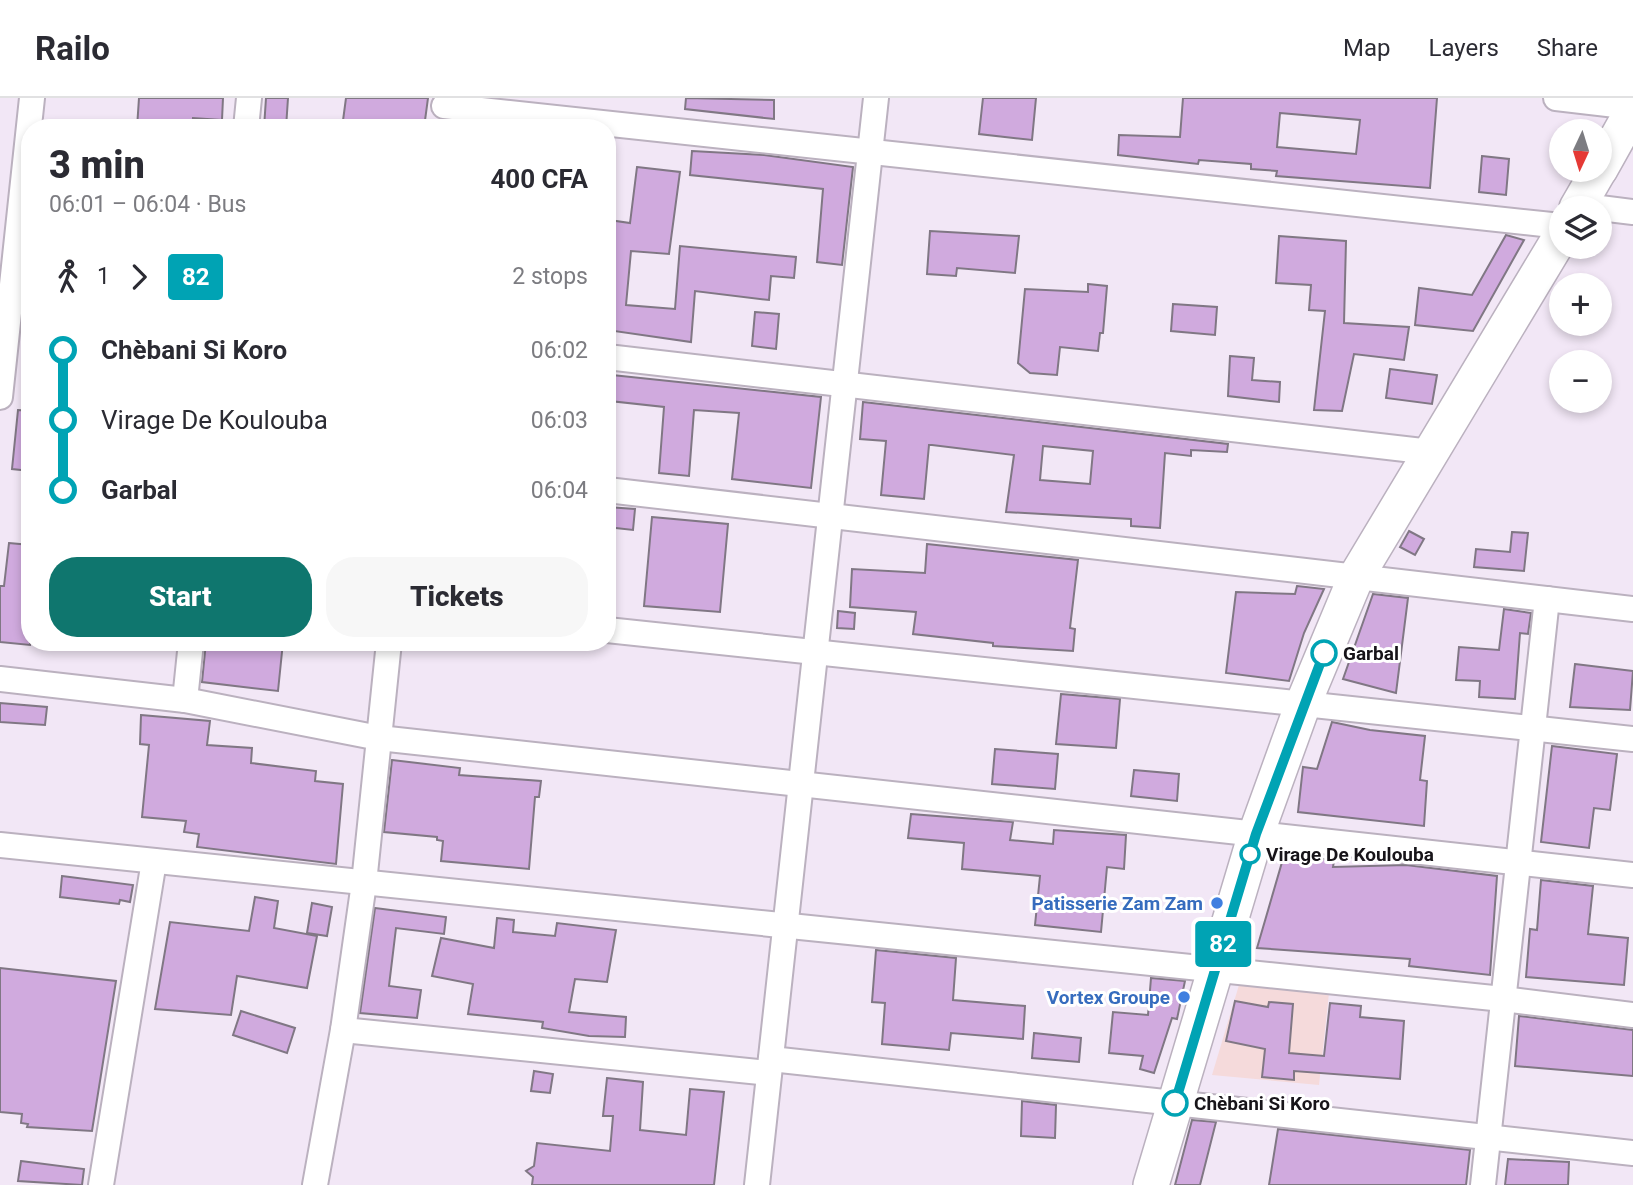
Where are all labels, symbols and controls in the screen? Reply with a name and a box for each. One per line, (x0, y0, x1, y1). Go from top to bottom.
text: Railo (35, 29, 110, 68)
text: Map (1343, 34, 1391, 62)
text: Layers (1429, 34, 1499, 62)
text: Share (1537, 34, 1598, 62)
north arrow (1549, 119, 1612, 182)
map controls (1549, 119, 1612, 413)
text: 3 min (49, 143, 145, 187)
text: 400 CFA (490, 164, 588, 194)
text: 06:01 – 06:04 · Bus (49, 191, 246, 218)
button: layers (1549, 196, 1612, 259)
icon: walk (49, 258, 87, 296)
icon: forward (120, 258, 158, 296)
text: 1 (97, 263, 110, 290)
text: 82 (182, 263, 209, 291)
text: 2 stops (512, 263, 588, 290)
button: + (1549, 273, 1612, 336)
text: Chèbani Si Koro (101, 335, 287, 365)
text: 06:02 (531, 337, 588, 364)
button: − (1549, 350, 1612, 413)
text: Virage De Koulouba (101, 405, 328, 435)
text: 06:03 (531, 407, 588, 434)
text: Garbal (101, 475, 178, 505)
text: 06:04 (531, 477, 588, 504)
button: Start (49, 557, 312, 637)
button: Tickets (326, 557, 588, 637)
marker: Garbal (1311, 640, 1337, 666)
place label: Garbal (1343, 642, 1399, 665)
place label: Virage De Koulouba (1266, 843, 1434, 866)
marker: Virage De Koulouba (1240, 844, 1260, 864)
place label: Patisserie Zam Zam (1031, 892, 1203, 915)
marker: Patisserie Zam Zam (1209, 895, 1225, 911)
line badge: 82 (1192, 921, 1254, 967)
text: 82 (1209, 930, 1237, 958)
place label: Vortex Groupe (1047, 986, 1170, 1009)
marker: Vortex Groupe (1176, 989, 1192, 1005)
marker: Chèbani Si Koro (1162, 1090, 1188, 1116)
place label: Chèbani Si Koro (1194, 1092, 1330, 1115)

